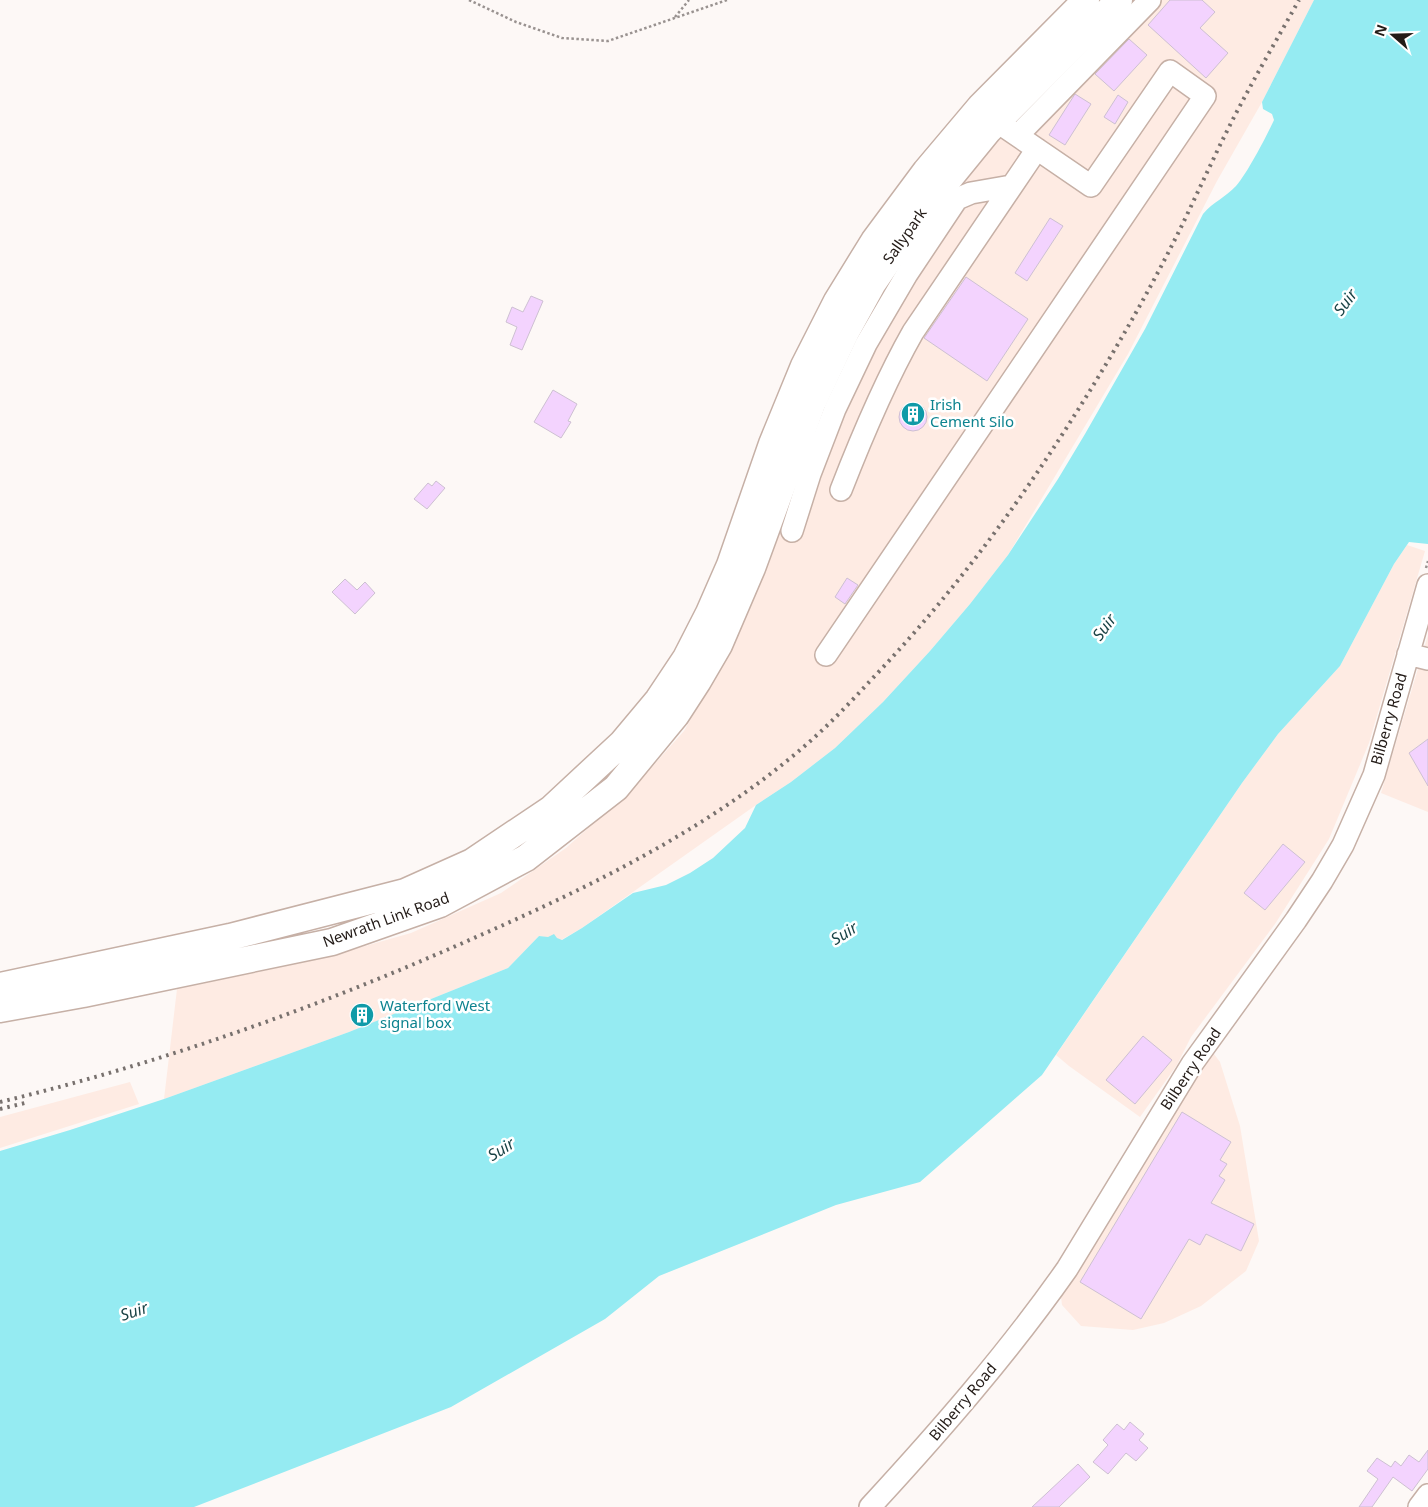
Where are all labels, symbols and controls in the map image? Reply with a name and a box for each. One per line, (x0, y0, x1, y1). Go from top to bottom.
north arrow (1368, 10, 1418, 60)
text: N (1369, 22, 1391, 39)
street label: Sallypark (878, 204, 931, 267)
water label: Suir (1328, 284, 1363, 320)
place label: Irish Cement Silo (930, 394, 1014, 431)
building icon: Irish Cement Silo (900, 401, 926, 427)
water label: Suir (1087, 609, 1122, 645)
street label: Bilberry Road (1365, 670, 1411, 767)
street label: Newrath Link Road (320, 887, 452, 951)
water label: Suir (826, 916, 862, 950)
place label: Waterford West signal box (380, 995, 491, 1032)
building icon: Waterford West signal box (349, 1002, 375, 1028)
street label: Bilberry Road (1155, 1023, 1225, 1113)
water label: Suir (483, 1132, 519, 1166)
water label: Suir (117, 1296, 151, 1326)
street label: Bilberry Road (924, 1358, 1000, 1444)

